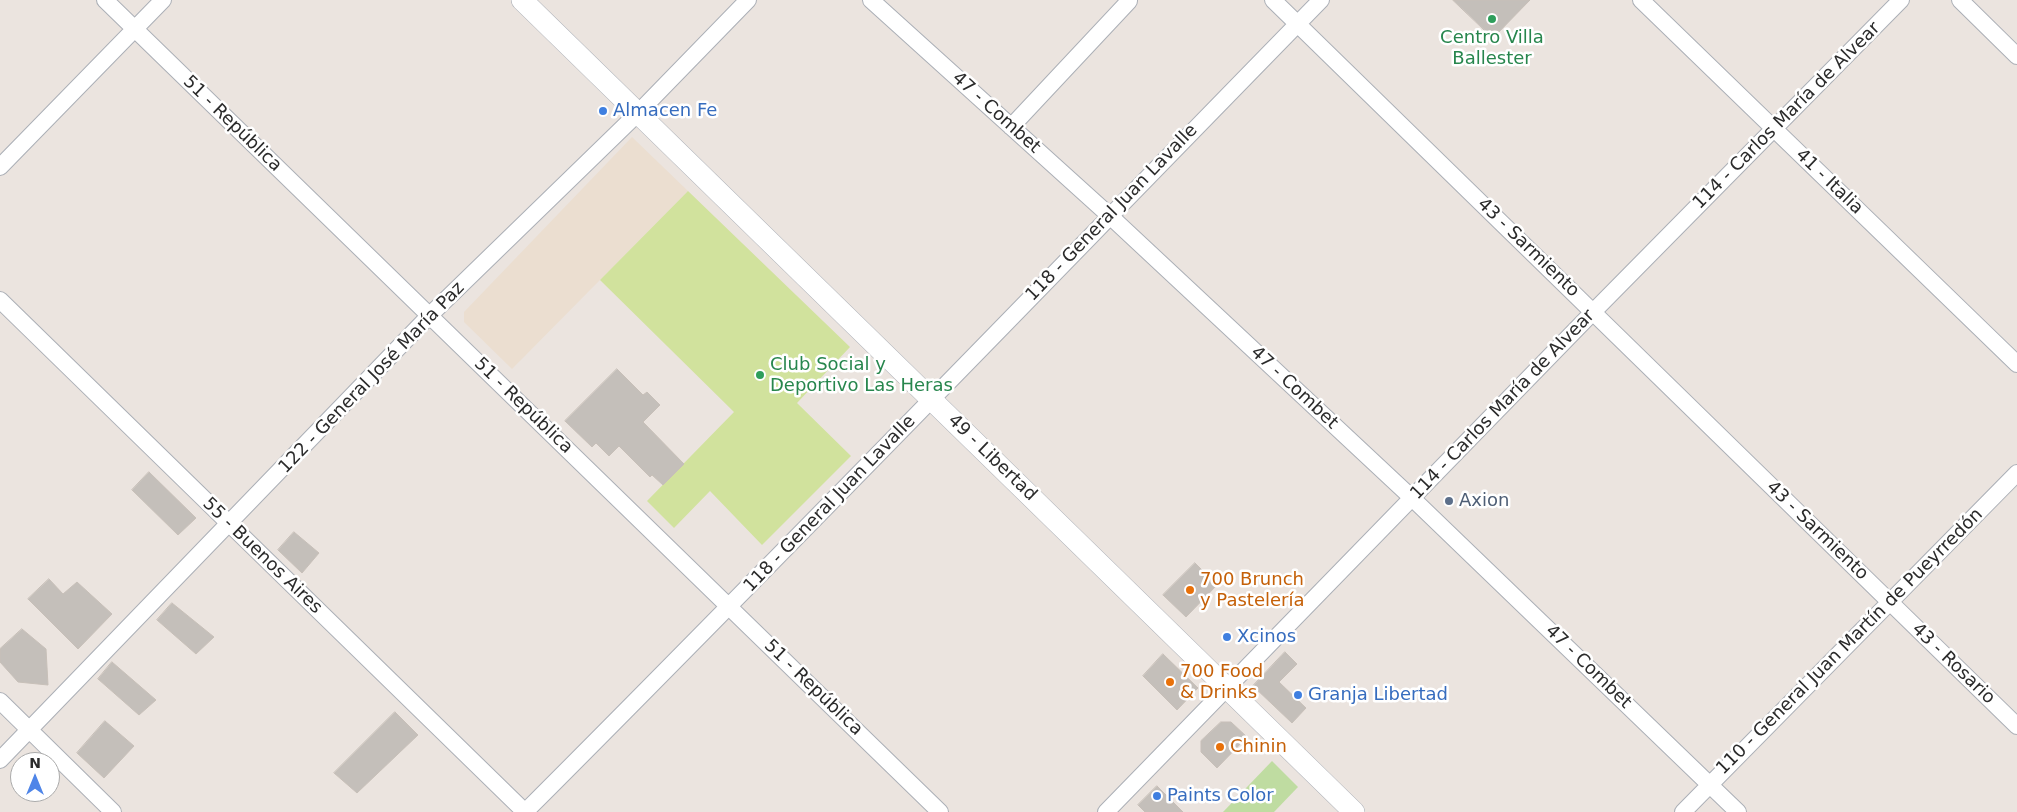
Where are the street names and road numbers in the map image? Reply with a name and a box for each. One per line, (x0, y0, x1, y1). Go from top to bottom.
street label: 114 - Carlos María de Alvear (1689, 18, 1885, 214)
street label: 47 - Combet (947, 68, 1045, 158)
street label: 51 - República (178, 71, 286, 177)
street label: 118 - General Juan Lavalle (1022, 120, 1202, 306)
street label: 41 - Italia (1791, 145, 1867, 219)
street label: 43 - Sarmiento (1472, 194, 1584, 302)
street label: 122 - General José María Paz (275, 278, 469, 478)
street label: 114 - Carlos María de Alvear (1406, 305, 1600, 505)
street label: 47 - Combet (1246, 342, 1342, 434)
street label: 51 - República (469, 353, 577, 459)
street label: 49 - Libertad (943, 410, 1041, 506)
street label: 118 - General Juan Lavalle (740, 411, 920, 597)
street label: 43 - Sarmiento (1761, 477, 1873, 585)
street label: 55 - Buenos Aires (198, 493, 326, 619)
street label: 110 - General Juan Martín de Pueyrredón (1712, 504, 1988, 780)
street label: 43 - Rosario (1907, 619, 1999, 709)
street label: 47 - Combet (1540, 620, 1636, 714)
street label: 51 - República (759, 635, 867, 741)

